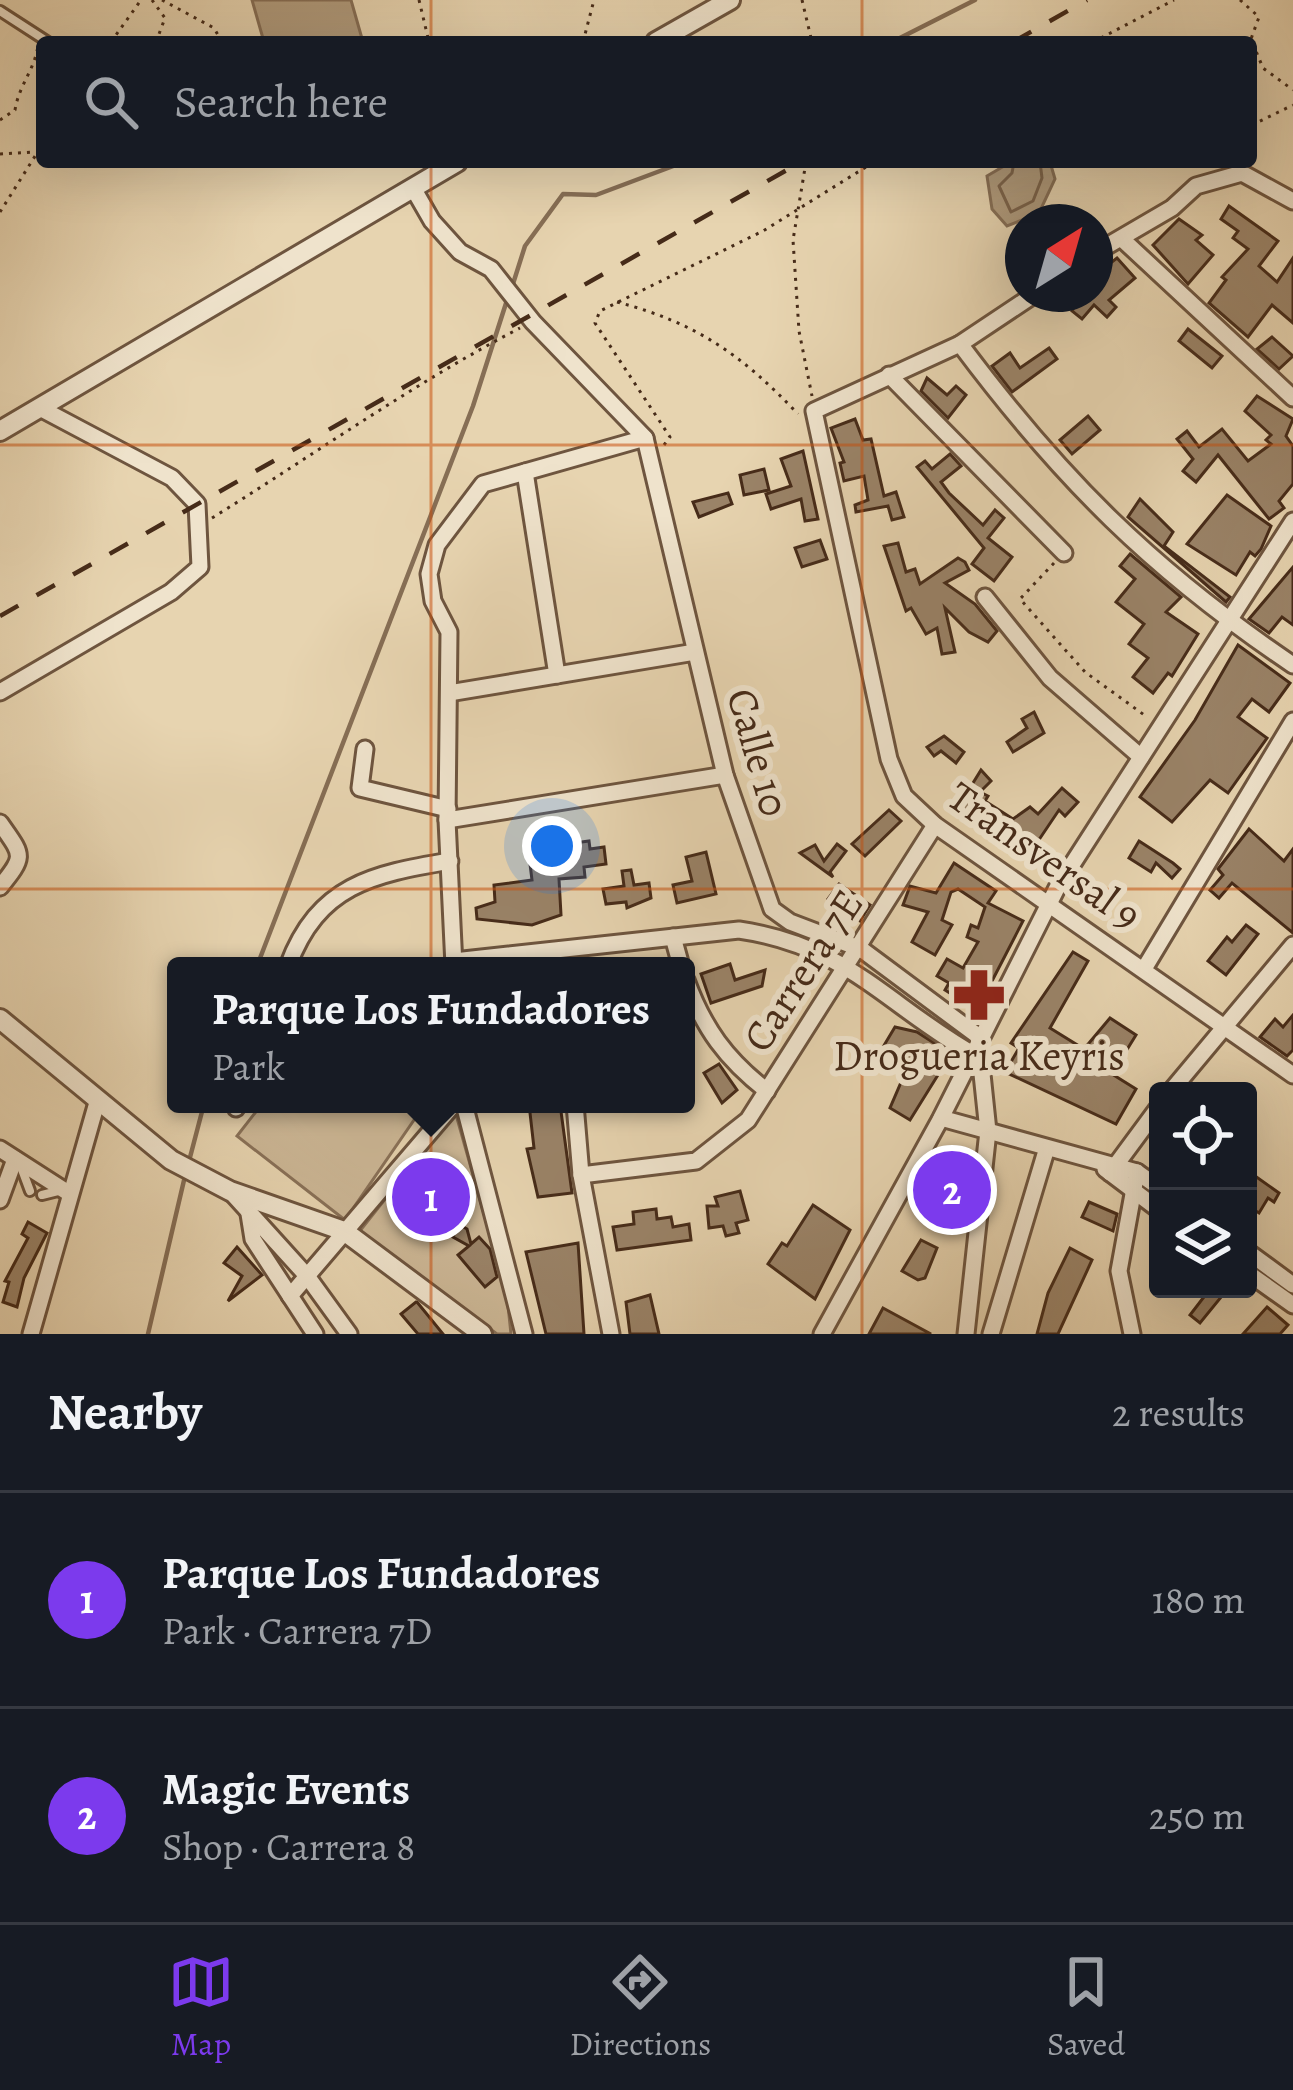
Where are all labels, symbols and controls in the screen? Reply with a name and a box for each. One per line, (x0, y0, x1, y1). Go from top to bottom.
search box (36, 36, 1257, 168)
icon: search (78, 69, 144, 135)
text: Search here (174, 71, 388, 133)
north arrow (1005, 204, 1113, 312)
street label: Calle 10 (713, 682, 804, 823)
street label: Transversal 9 (937, 768, 1153, 943)
your location (522, 816, 582, 876)
street label: Carrera 7E (729, 878, 876, 1062)
popup (167, 957, 695, 1113)
pharmacy icon: Drogueria Keyris (950, 966, 1008, 1024)
text: Parque Los Fundadores (212, 978, 650, 1040)
place label: Drogueria Keyris (833, 1027, 1125, 1084)
text: Park (212, 1040, 285, 1093)
map controls (1149, 1082, 1257, 1298)
button: locate (1149, 1082, 1257, 1190)
pin: 2 (913, 1145, 991, 1235)
pin: 1 (392, 1152, 470, 1242)
button: layers (1149, 1190, 1257, 1298)
text: Nearby (48, 1377, 202, 1447)
text: 2 results (1112, 1386, 1245, 1439)
text: Parque Los Fundadores (162, 1542, 600, 1604)
text: 1 (80, 1573, 94, 1626)
text: 180 m (1152, 1573, 1245, 1626)
text: Park · Carrera 7D (162, 1604, 432, 1657)
text: Magic Events (162, 1758, 410, 1820)
text: 2 (78, 1789, 96, 1842)
text: 250 m (1149, 1789, 1245, 1842)
text: Shop · Carrera 8 (162, 1820, 415, 1873)
tab: Map (168, 1949, 234, 2066)
tab: Directions (570, 1949, 711, 2066)
tab: Saved (1047, 1949, 1125, 2066)

